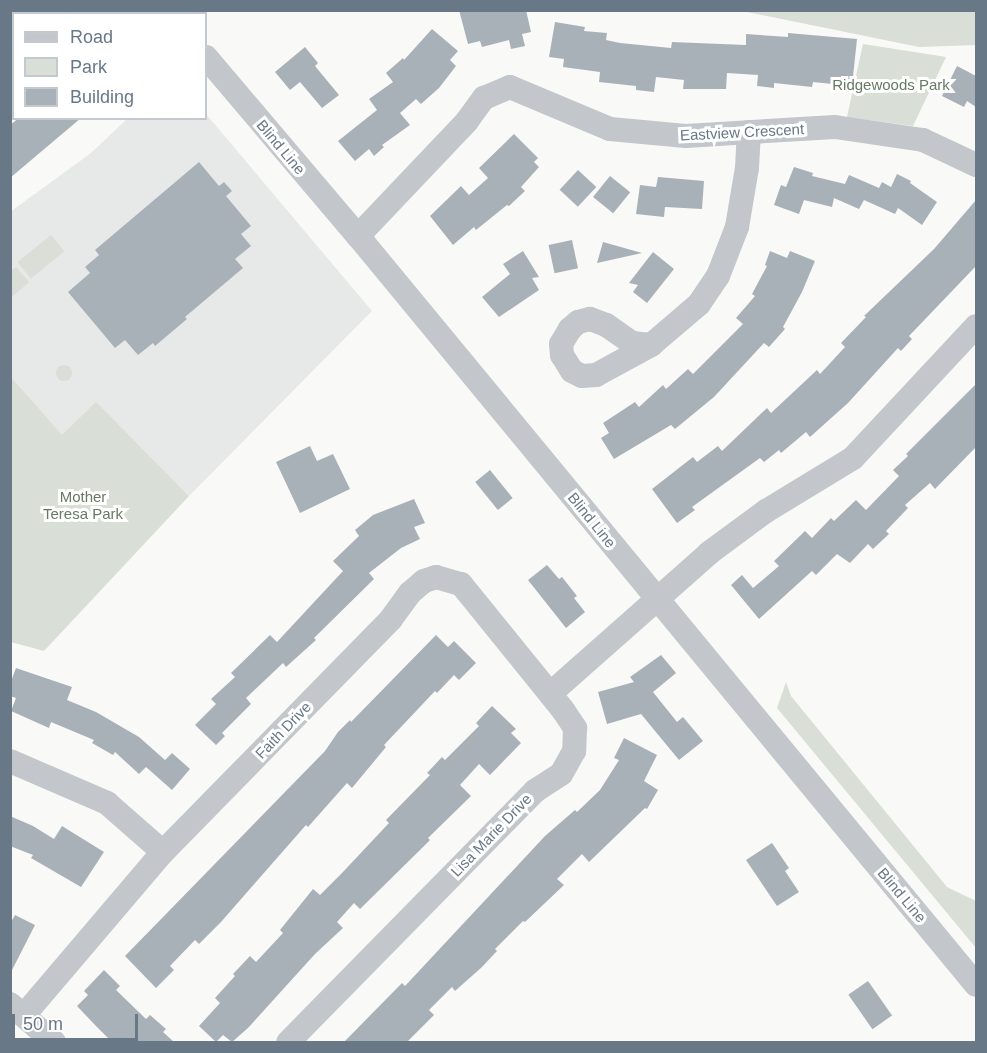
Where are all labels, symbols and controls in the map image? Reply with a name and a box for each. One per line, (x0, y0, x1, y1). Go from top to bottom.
legend (12, 12, 207, 120)
text: Road (70, 27, 113, 47)
text: Park (70, 57, 107, 77)
park label: Ridgewoods Park (832, 76, 950, 94)
text: Building (70, 87, 134, 107)
street label: Blind Line (253, 116, 309, 178)
street label: Eastview Crescent (680, 120, 804, 144)
park label: Mother Teresa Park (43, 487, 123, 522)
street label: Blind Line (564, 489, 620, 551)
street label: Faith Drive (251, 698, 315, 762)
street label: Lisa Marie Drive (447, 790, 535, 880)
street label: Blind Line (874, 864, 930, 926)
scale bar (15, 1002, 141, 1040)
text: 50 m (23, 1014, 63, 1034)

